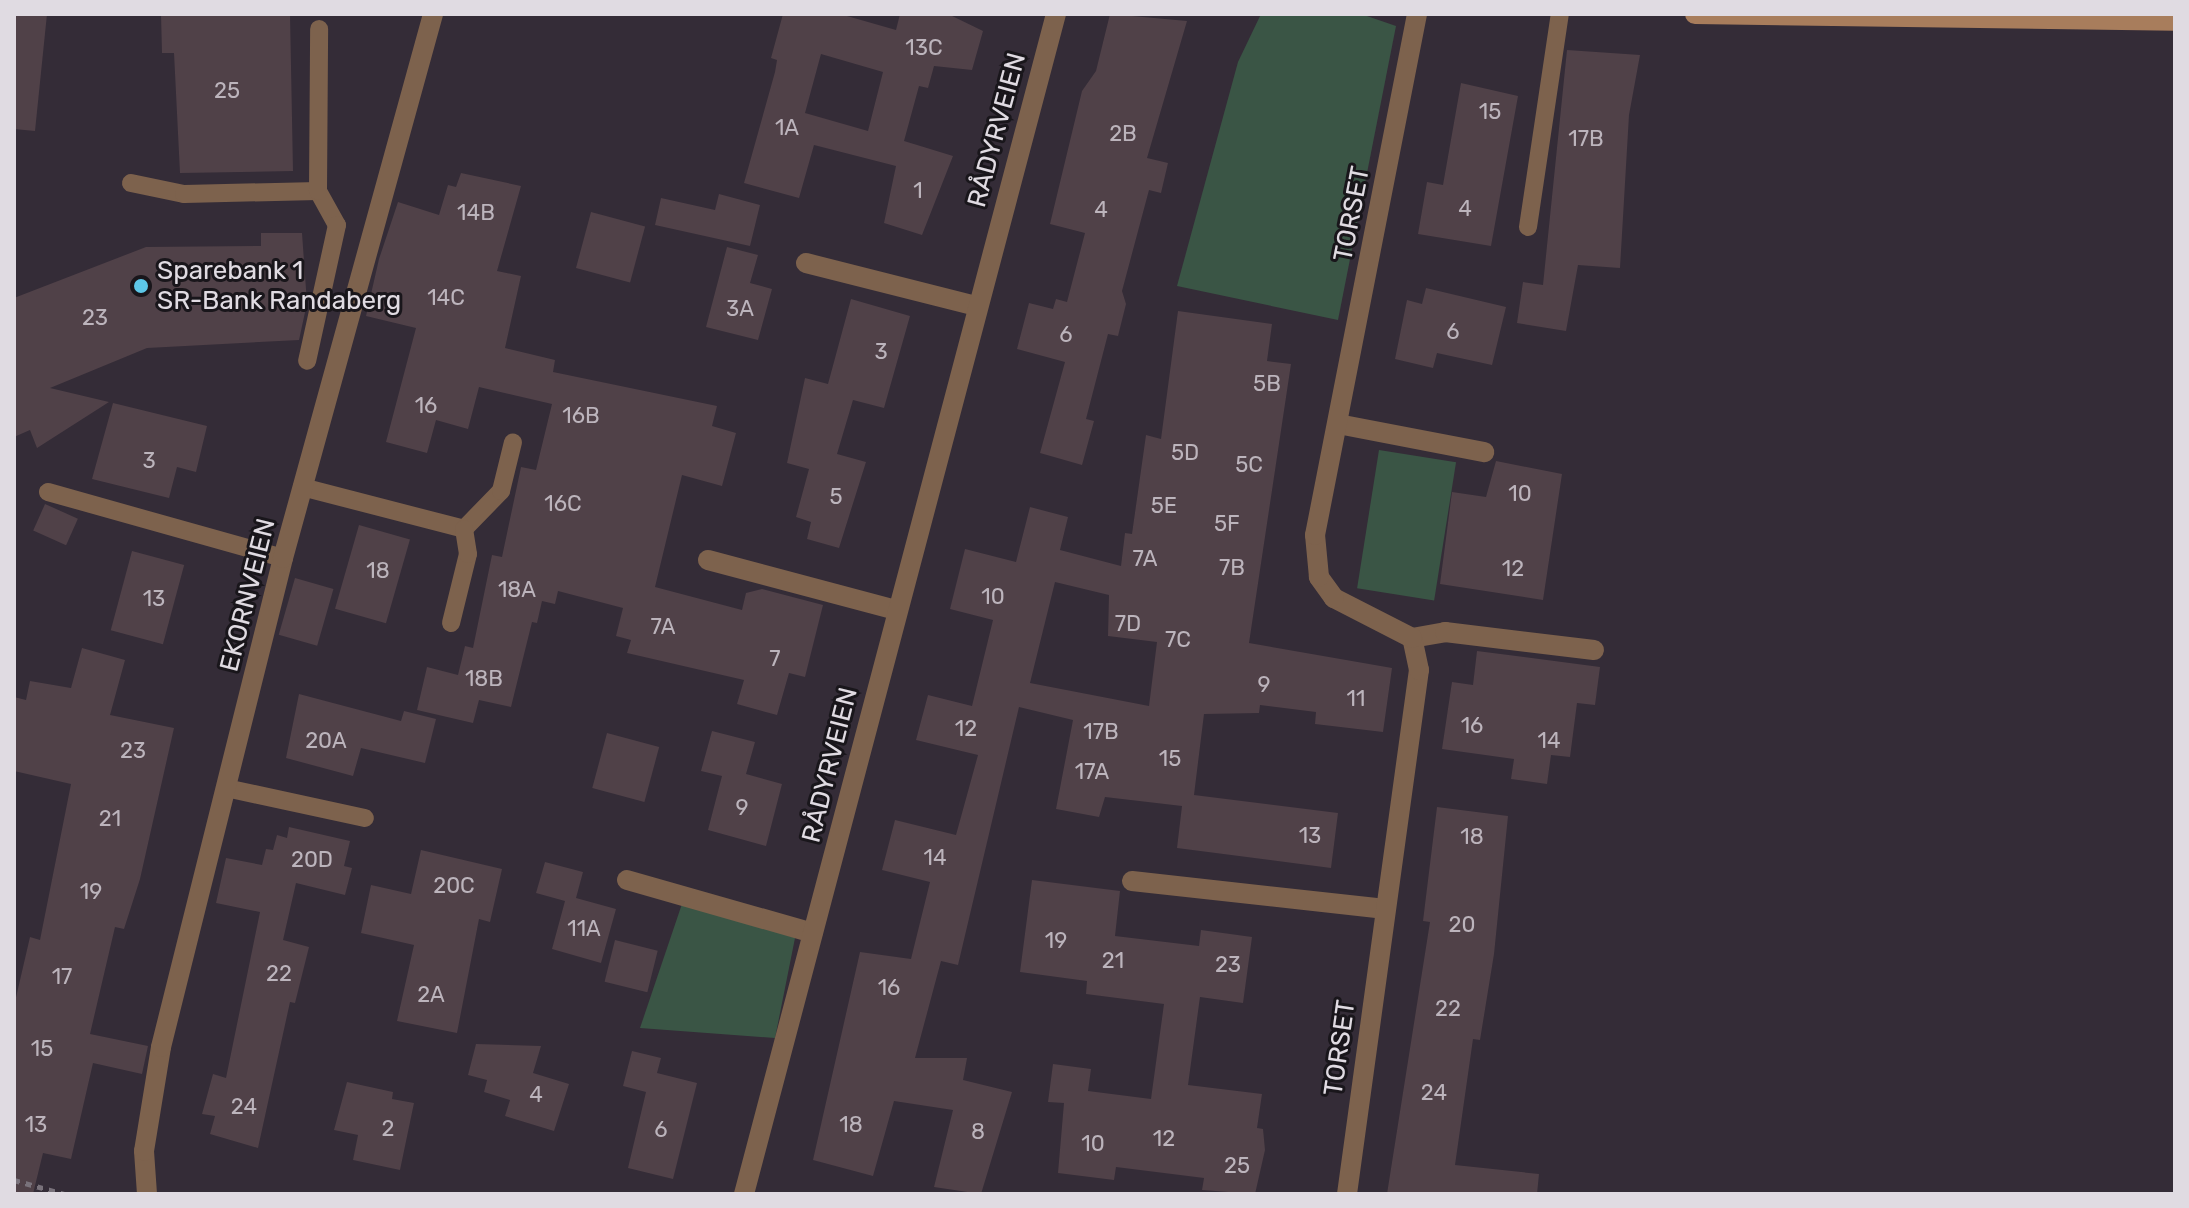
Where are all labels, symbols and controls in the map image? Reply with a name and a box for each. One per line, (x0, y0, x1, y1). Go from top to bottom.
house number: 13C (905, 35, 943, 61)
street label: RÅDYRVEIEN (961, 49, 1033, 211)
house number: 25 (214, 78, 240, 104)
house number: 15 (1479, 99, 1501, 125)
house number: 1A (775, 115, 799, 141)
house number: 2B (1109, 121, 1137, 147)
house number: 17B (1568, 126, 1604, 152)
street label: TORSET (1328, 164, 1376, 264)
house number: 1 (913, 178, 923, 204)
house number: 4 (1458, 196, 1472, 222)
house number: 4 (1094, 197, 1108, 223)
house number: 14B (457, 200, 495, 226)
place label: Sparebank 1 SR-Bank Randaberg (157, 255, 401, 316)
marker: Sparebank 1 SR-Bank Randaberg (132, 277, 150, 295)
house number: 14C (427, 285, 465, 311)
house number: 3A (726, 296, 754, 322)
house number: 23 (82, 305, 108, 331)
house number: 6 (1446, 319, 1460, 345)
house number: 6 (1059, 322, 1073, 348)
house number: 3 (874, 339, 888, 365)
house number: 5B (1253, 371, 1281, 397)
house number: 16 (415, 393, 437, 419)
house number: 16B (562, 403, 600, 429)
house number: 5D (1171, 440, 1199, 466)
house number: 3 (142, 448, 156, 474)
house number: 5C (1235, 452, 1263, 478)
house number: 10 (1508, 481, 1532, 507)
house number: 5 (829, 484, 843, 510)
house number: 16C (544, 491, 582, 517)
house number: 5E (1151, 493, 1177, 519)
house number: 5F (1214, 511, 1240, 537)
street label: EKORNVEIEN (214, 515, 282, 675)
house number: 7A (1133, 546, 1157, 572)
house number: 7B (1219, 555, 1245, 581)
house number: 12 (1502, 556, 1524, 582)
house number: 18 (366, 558, 390, 584)
house number: 18A (498, 577, 536, 603)
house number: 10 (981, 584, 1005, 610)
house number: 13 (143, 586, 165, 612)
house number: 7D (1115, 611, 1141, 637)
house number: 7A (651, 614, 675, 640)
house number: 7C (1165, 627, 1191, 653)
house number: 7 (769, 646, 781, 672)
house number: 18B (465, 666, 503, 692)
house number: 9 (1257, 672, 1271, 698)
street label: RÅDYRVEIEN (796, 684, 864, 846)
house number: 11 (1347, 686, 1365, 712)
house number: 16 (1461, 713, 1483, 739)
house number: 12 (955, 716, 977, 742)
house number: 17B (1083, 719, 1119, 745)
house number: 20A (305, 728, 347, 754)
house number: 14 (1537, 728, 1561, 754)
house number: 23 (120, 738, 146, 764)
house number: 15 (1159, 746, 1181, 772)
house number: 17A (1075, 759, 1109, 785)
house number: 9 (735, 795, 749, 821)
house number: 21 (99, 806, 121, 832)
house number: 13 (1299, 823, 1321, 849)
house number: 18 (1460, 824, 1484, 850)
house number: 14 (923, 845, 947, 871)
house number: 20D (291, 847, 333, 873)
house number: 20C (433, 873, 475, 899)
house number: 19 (80, 879, 102, 905)
house number: 20 (1449, 912, 1475, 938)
house number: 11A (567, 916, 601, 942)
house number: 19 (1045, 928, 1067, 954)
house number: 21 (1102, 948, 1124, 974)
house number: 23 (1215, 952, 1241, 978)
house number: 22 (266, 961, 292, 987)
house number: 17 (52, 964, 72, 990)
house number: 16 (878, 975, 900, 1001)
house number: 2A (417, 982, 445, 1008)
house number: 22 (1435, 996, 1461, 1022)
street label: TORSET (1318, 998, 1362, 1098)
house number: 15 (31, 1036, 53, 1062)
house number: 24 (1421, 1080, 1447, 1106)
house number: 4 (529, 1082, 543, 1108)
house number: 24 (231, 1094, 257, 1120)
house number: 13 (25, 1112, 47, 1138)
house number: 18 (839, 1112, 863, 1138)
house number: 2 (382, 1116, 394, 1142)
house number: 6 (654, 1117, 668, 1143)
house number: 8 (971, 1119, 985, 1145)
house number: 12 (1153, 1126, 1175, 1152)
house number: 10 (1081, 1131, 1105, 1157)
house number: 25 (1224, 1153, 1250, 1179)

